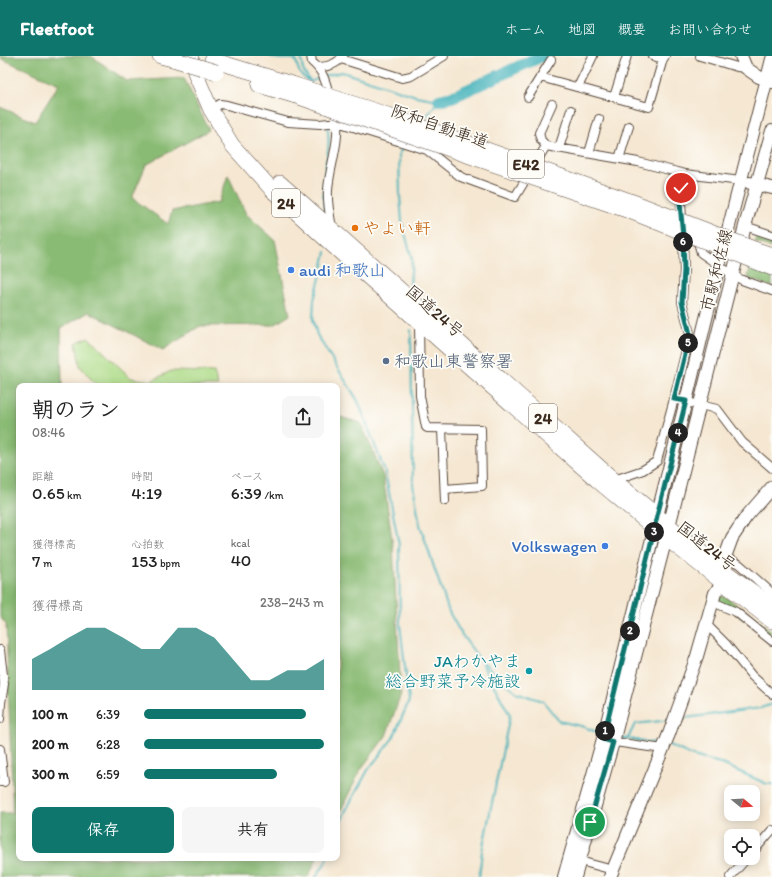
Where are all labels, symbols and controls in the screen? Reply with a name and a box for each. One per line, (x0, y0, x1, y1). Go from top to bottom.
text: Fleetfoot (20, 17, 94, 40)
text: ホーム (505, 21, 546, 38)
text: 地図 (568, 21, 596, 38)
text: 概要 (618, 21, 646, 38)
text: お問い合わせ (668, 21, 752, 38)
street label: 阪和自動車道 (389, 100, 491, 152)
road number: E42 (508, 150, 544, 178)
pin (664, 171, 698, 205)
icon: check (670, 177, 692, 199)
road number: 24 (272, 189, 300, 217)
place label: やよい軒 (363, 218, 431, 238)
marker: やよい軒 (350, 223, 360, 233)
street label: 市駅和佐線 (696, 226, 736, 314)
pin: 6 (673, 232, 693, 252)
text: 6 (680, 235, 686, 248)
place label: audi 和歌山 (299, 260, 386, 280)
marker: audi 和歌山 (286, 265, 296, 275)
street label: 国道24号 (402, 280, 468, 342)
pin: 5 (678, 333, 698, 353)
text: 5 (685, 336, 691, 349)
place label: 和歌山東警察署 (394, 351, 513, 371)
marker: 和歌山東警察署 (381, 356, 391, 366)
text: 朝のラン (32, 396, 120, 423)
button: share (282, 396, 324, 438)
road number: 24 (529, 404, 557, 432)
pin: 4 (668, 423, 688, 443)
text: 08:46 (32, 425, 65, 440)
text: 4 (675, 426, 681, 439)
text: 距離 (32, 470, 54, 483)
text: 時間 (131, 470, 153, 483)
text: ペース (231, 470, 263, 483)
text: 0.65 (32, 483, 65, 503)
text: 4:19 (131, 483, 163, 503)
text: 6:39 (231, 483, 262, 503)
text: km (65, 489, 82, 502)
text: /km (262, 489, 284, 502)
street label: 国道24号 (673, 517, 741, 575)
pin: 3 (644, 522, 664, 542)
text: 3 (651, 525, 657, 538)
place label: Volkswagen (511, 536, 597, 556)
text: kcal (231, 537, 250, 550)
text: 獲得標高 (32, 538, 76, 551)
text: 心拍数 (131, 538, 164, 551)
marker: Volkswagen (600, 541, 610, 551)
text: 40 (231, 550, 251, 570)
text: 7 (32, 551, 40, 571)
text: 153 (131, 551, 157, 571)
text: m (40, 557, 52, 570)
text: bpm (157, 557, 180, 570)
text: 238–243 m (260, 595, 324, 610)
text: 獲得標高 (32, 598, 84, 613)
pin: 2 (620, 621, 640, 641)
text: 2 (627, 624, 633, 637)
place label: JAわかやま 総合野菜予冷施設 (385, 651, 521, 691)
marker: JAわかやま 総合野菜予冷施設 (524, 666, 534, 676)
text: 100 m (32, 707, 68, 722)
text: 6:39 (96, 707, 120, 722)
pin: 1 (595, 721, 615, 741)
text: 1 (602, 724, 608, 737)
text: 200 m (32, 737, 69, 752)
text: 6:28 (96, 737, 120, 752)
text: 300 m (32, 767, 69, 782)
text: 6:59 (96, 767, 120, 782)
north arrow (724, 785, 760, 821)
map controls (724, 785, 760, 865)
pin (573, 805, 607, 839)
button: 保存 (32, 807, 174, 853)
button: 共有 (182, 807, 324, 853)
icon: arrive (579, 811, 601, 833)
button: locate (724, 829, 760, 865)

